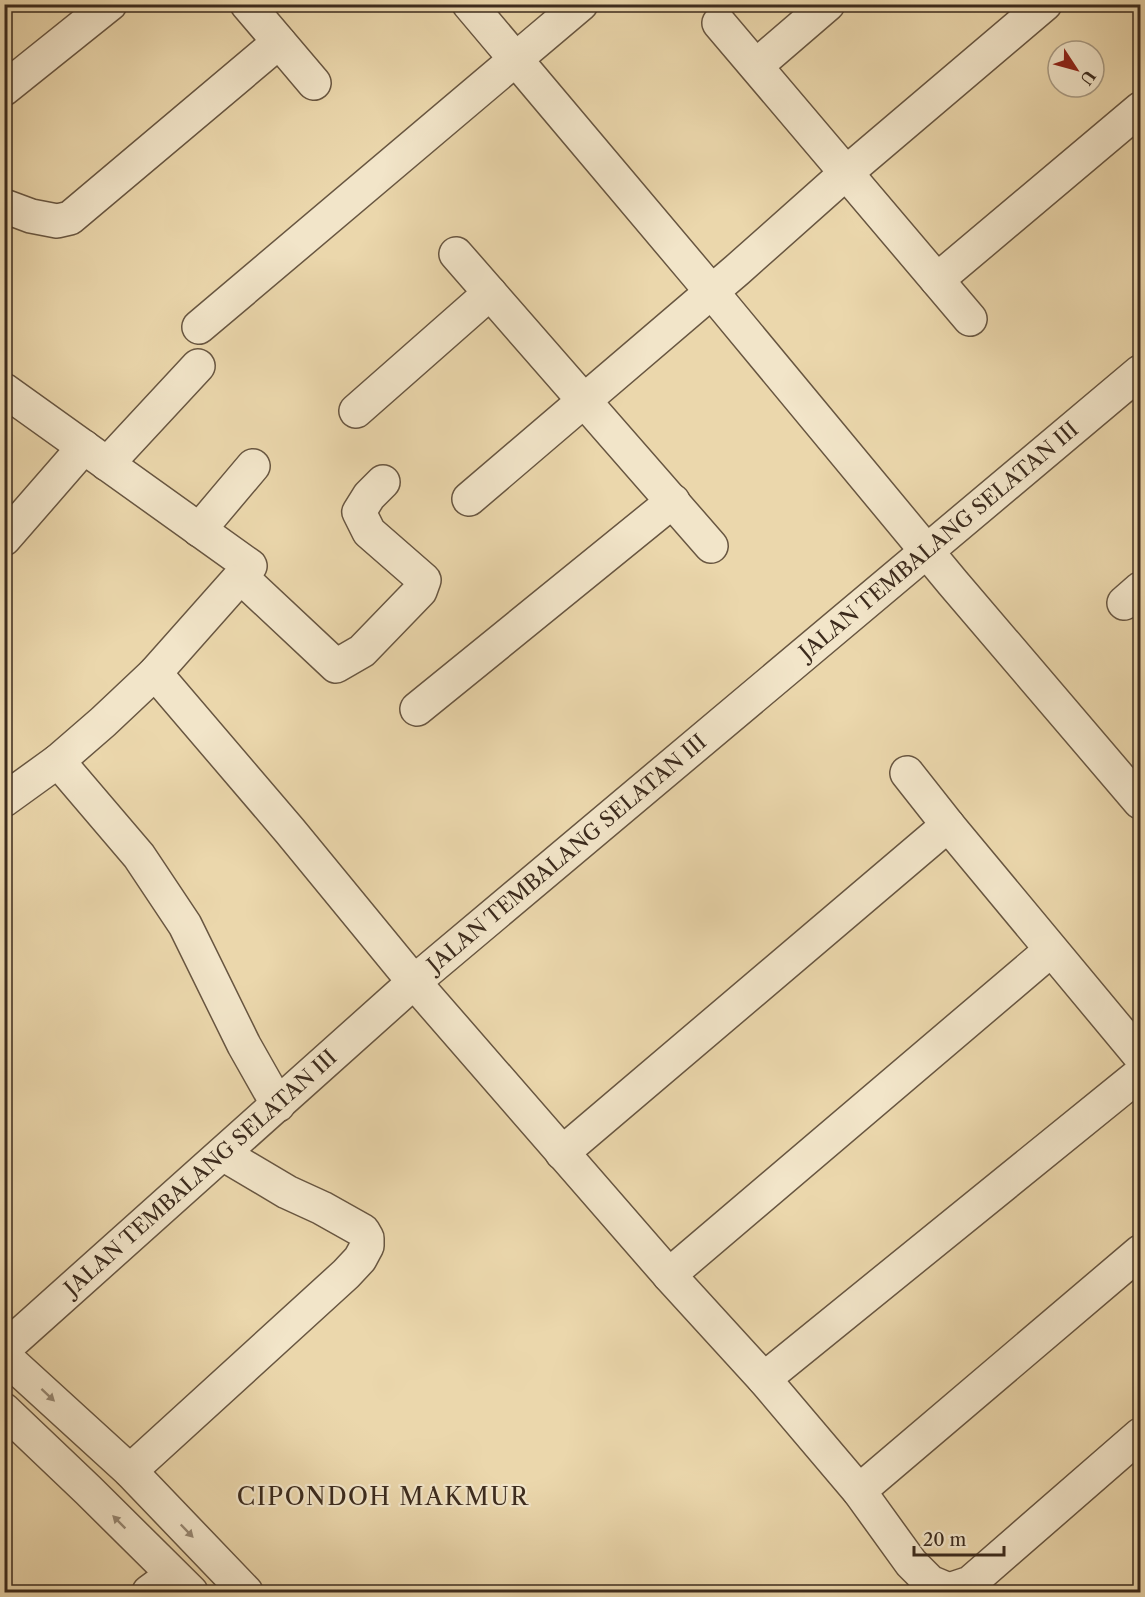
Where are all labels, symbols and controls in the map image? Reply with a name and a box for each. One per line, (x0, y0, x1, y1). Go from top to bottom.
north arrow (1046, 39, 1106, 99)
text: U (1076, 67, 1100, 89)
street label: JALAN TEMBALANG SELATAN III (792, 416, 1083, 667)
street label: JALAN TEMBALANG SELATAN III (420, 729, 711, 979)
street label: JALAN TEMBALANG SELATAN III (57, 1044, 341, 1303)
one-way arrow (40, 1388, 54, 1402)
district label: CIPONDOH MAKMUR (237, 1482, 529, 1511)
one-way arrow (113, 1515, 127, 1529)
scale bar (914, 1519, 1004, 1557)
one-way arrow (180, 1524, 194, 1538)
text: 20 m (923, 1529, 967, 1551)

